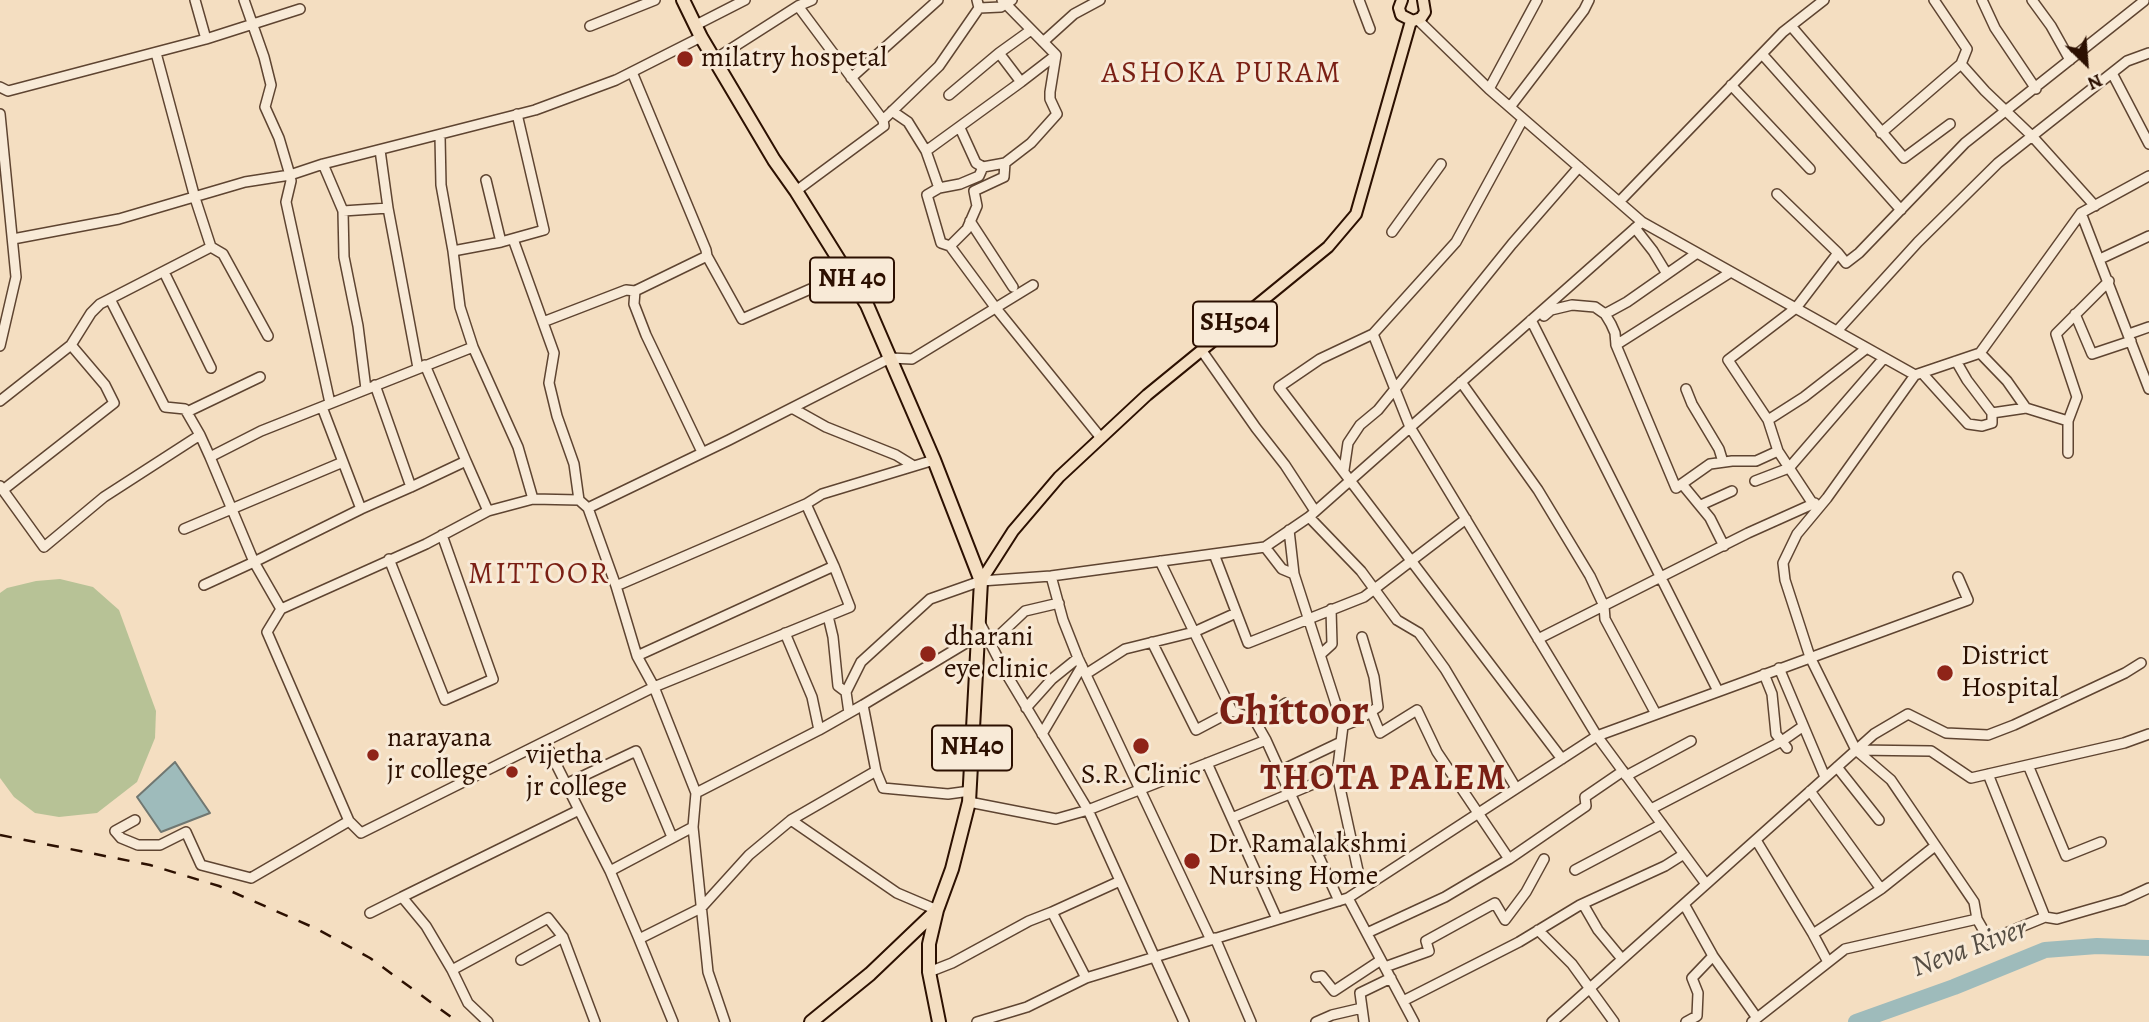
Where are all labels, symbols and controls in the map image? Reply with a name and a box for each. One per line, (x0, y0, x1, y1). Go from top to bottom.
north arrow (2051, 28, 2121, 98)
place label: milatry hospetal (701, 42, 887, 76)
marker: milatry hospetal (675, 49, 695, 69)
district label: ASHOKA PURAM (1103, 57, 1341, 93)
text: N (2083, 67, 2107, 97)
road number: NH 40 (810, 258, 894, 302)
road number: SH504 (1193, 302, 1277, 346)
district label: MITTOOR (469, 558, 609, 594)
place label: dharani eye clinic (944, 621, 1048, 687)
place label: District Hospital (1961, 640, 2059, 706)
marker: dharani eye clinic (918, 644, 938, 664)
marker: District Hospital (1935, 663, 1955, 683)
district label: Chittoor (1219, 689, 1369, 739)
place label: narayana jr college (387, 722, 492, 788)
road number: NH40 (932, 726, 1012, 770)
marker: S.R. Clinic (1131, 736, 1151, 756)
place label: vijetha jr college (526, 739, 627, 805)
marker: narayana jr college (365, 747, 381, 763)
place label: S.R. Clinic (1081, 759, 1201, 793)
district label: THOTA PALEM (1262, 759, 1506, 801)
marker: vijetha jr college (504, 764, 520, 780)
place label: Dr. Ramalakshmi Nursing Home (1208, 828, 1407, 894)
marker: Dr. Ramalakshmi Nursing Home (1182, 851, 1202, 871)
water label: Neva River (1907, 912, 2033, 986)

